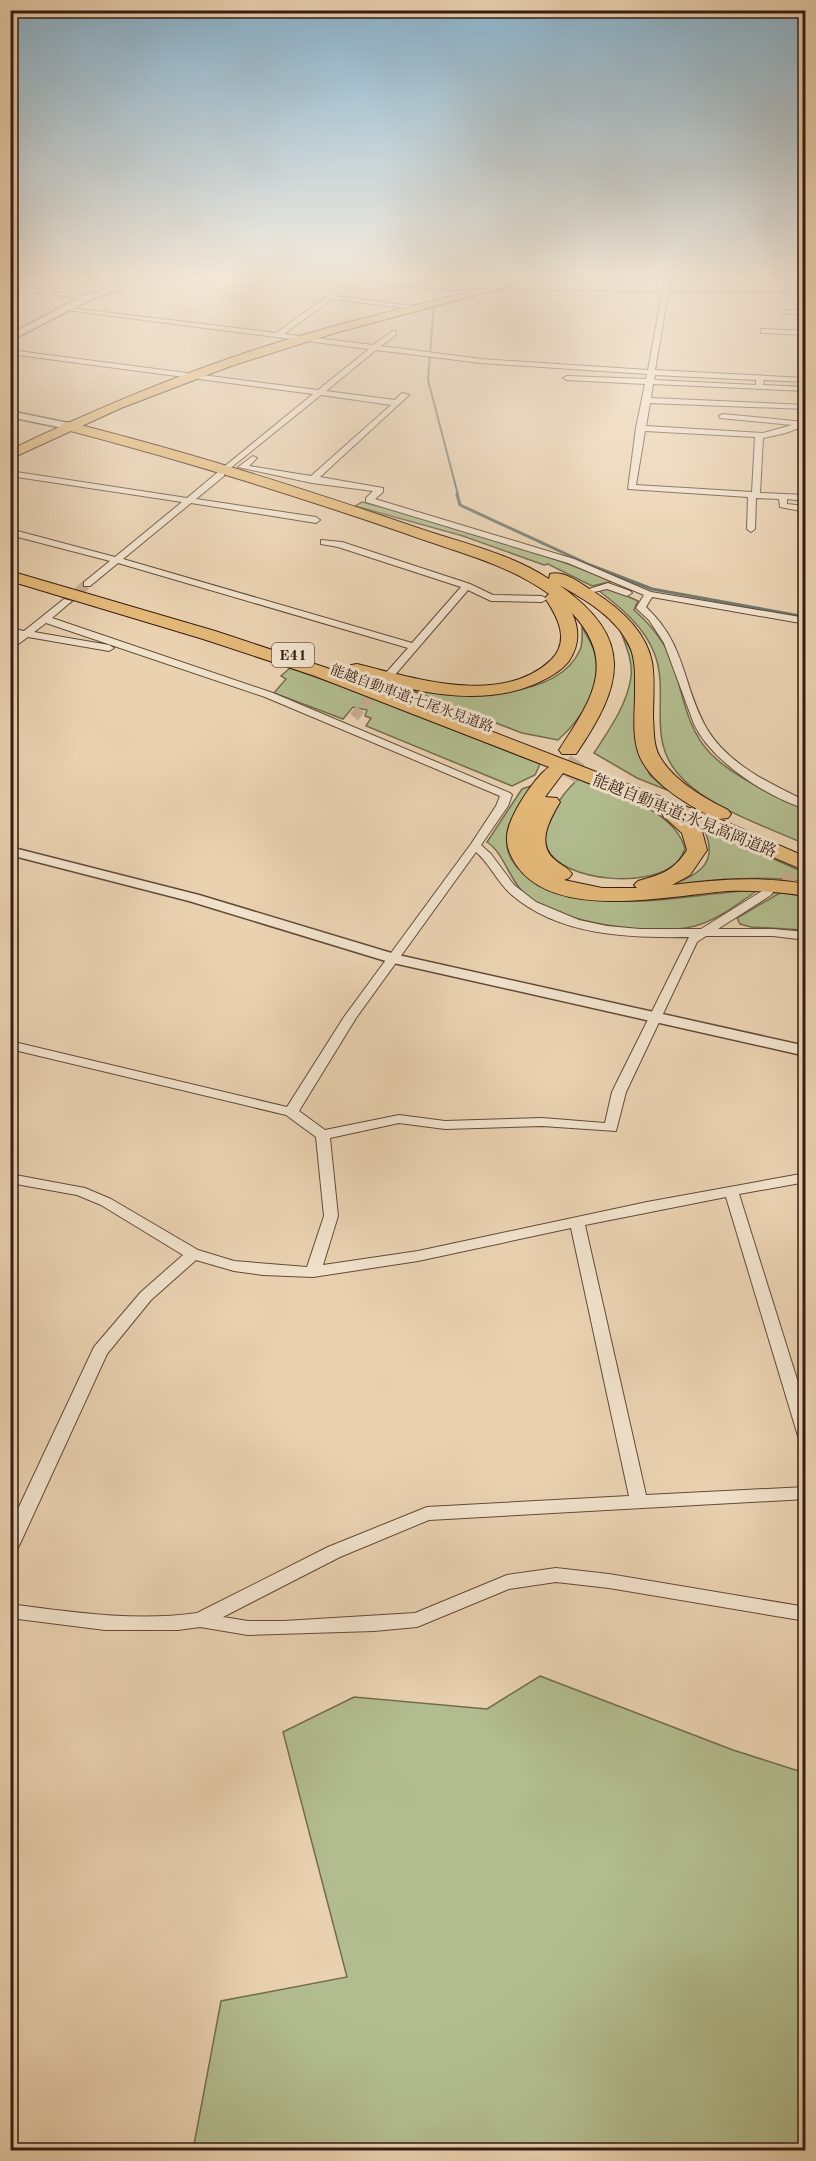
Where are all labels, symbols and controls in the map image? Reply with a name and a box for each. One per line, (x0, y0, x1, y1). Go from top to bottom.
road number: E41 (272, 643, 314, 667)
street label: 能越自動車道;七尾氷見道路 (328, 662, 495, 735)
street label: 能越自動車道;氷見高岡道路 (590, 771, 779, 861)

